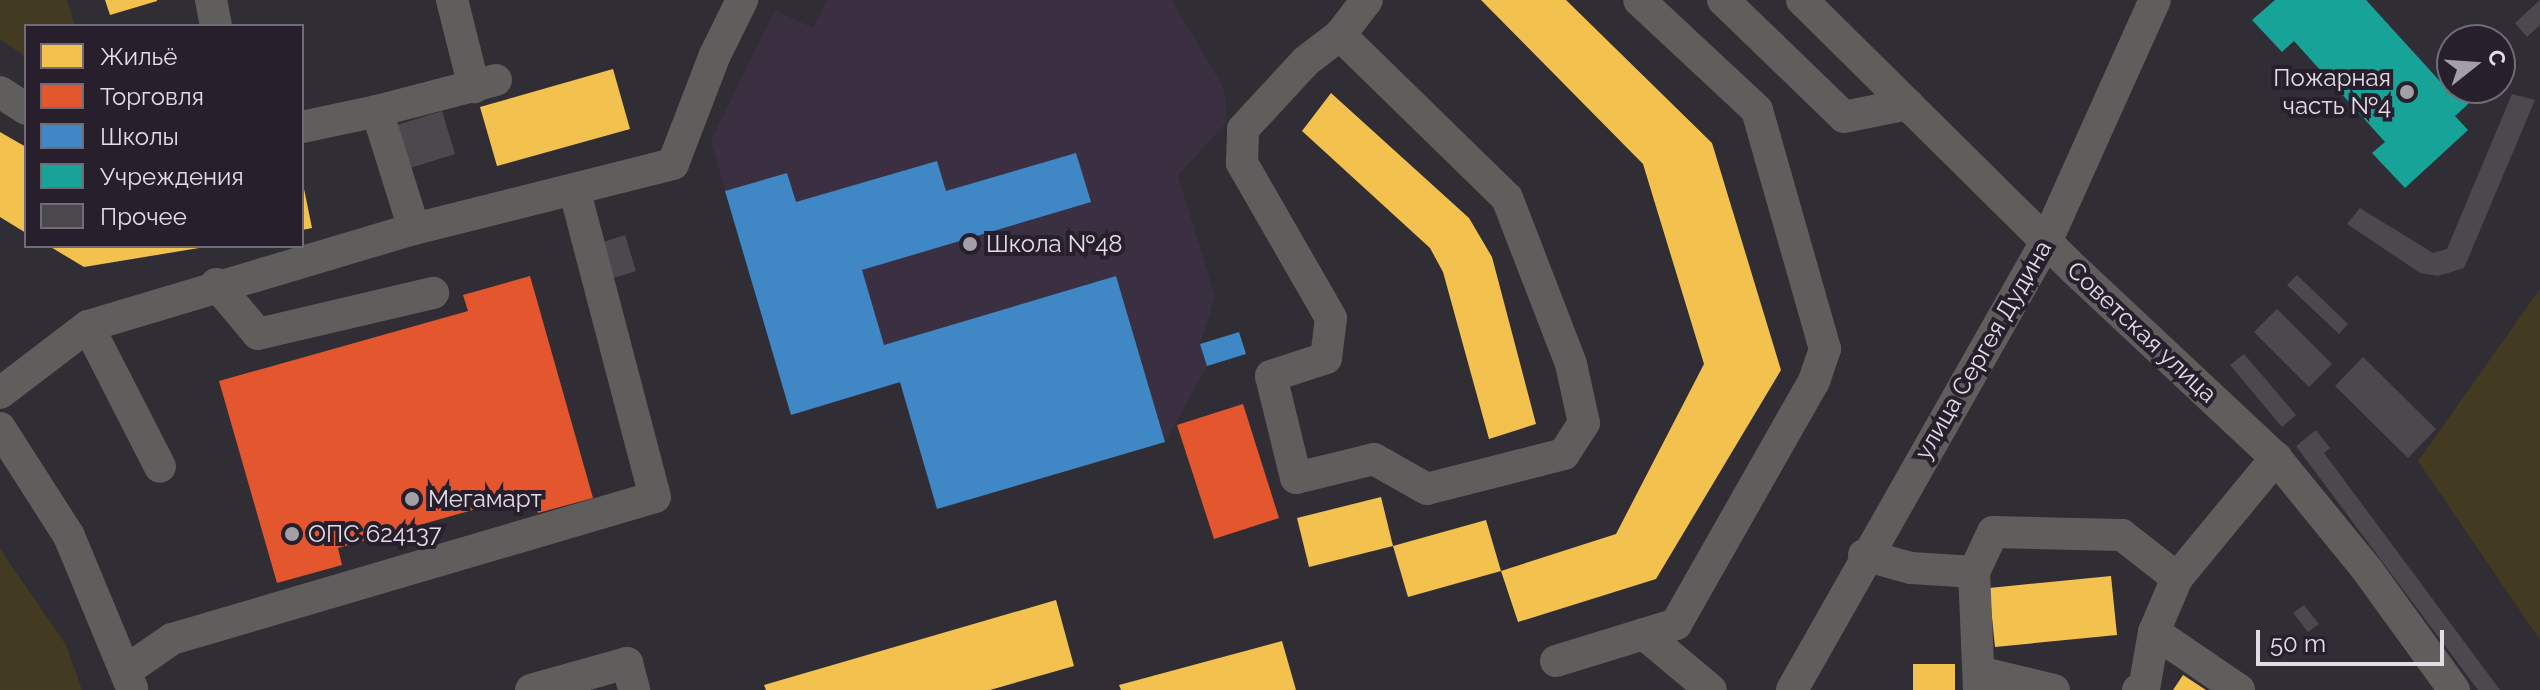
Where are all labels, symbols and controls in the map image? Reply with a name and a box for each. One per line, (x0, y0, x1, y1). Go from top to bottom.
legend (24, 24, 304, 248)
north arrow (2436, 24, 2516, 104)
text: Жильё (100, 42, 177, 71)
text: С (2482, 47, 2512, 69)
place label: Пожарная часть №4 (2273, 64, 2391, 120)
text: Торговля (100, 82, 204, 111)
marker: Пожарная часть №4 (2398, 83, 2416, 101)
text: Школы (100, 122, 179, 151)
text: Учреждения (100, 162, 244, 191)
text: Прочее (100, 202, 187, 231)
place label: Школа №48 (986, 230, 1122, 258)
marker: Школа №48 (961, 235, 979, 253)
street label: улица Сергея Дудина (1909, 235, 2057, 465)
street label: Советская улица (2061, 255, 2223, 409)
place label: Мегамарт (428, 485, 542, 513)
marker: Мегамарт (403, 490, 421, 508)
place label: ОПС 624137 (308, 520, 442, 548)
marker: ОПС 624137 (283, 525, 301, 543)
scale bar (2260, 614, 2448, 664)
text: 50 m (2270, 629, 2326, 658)

